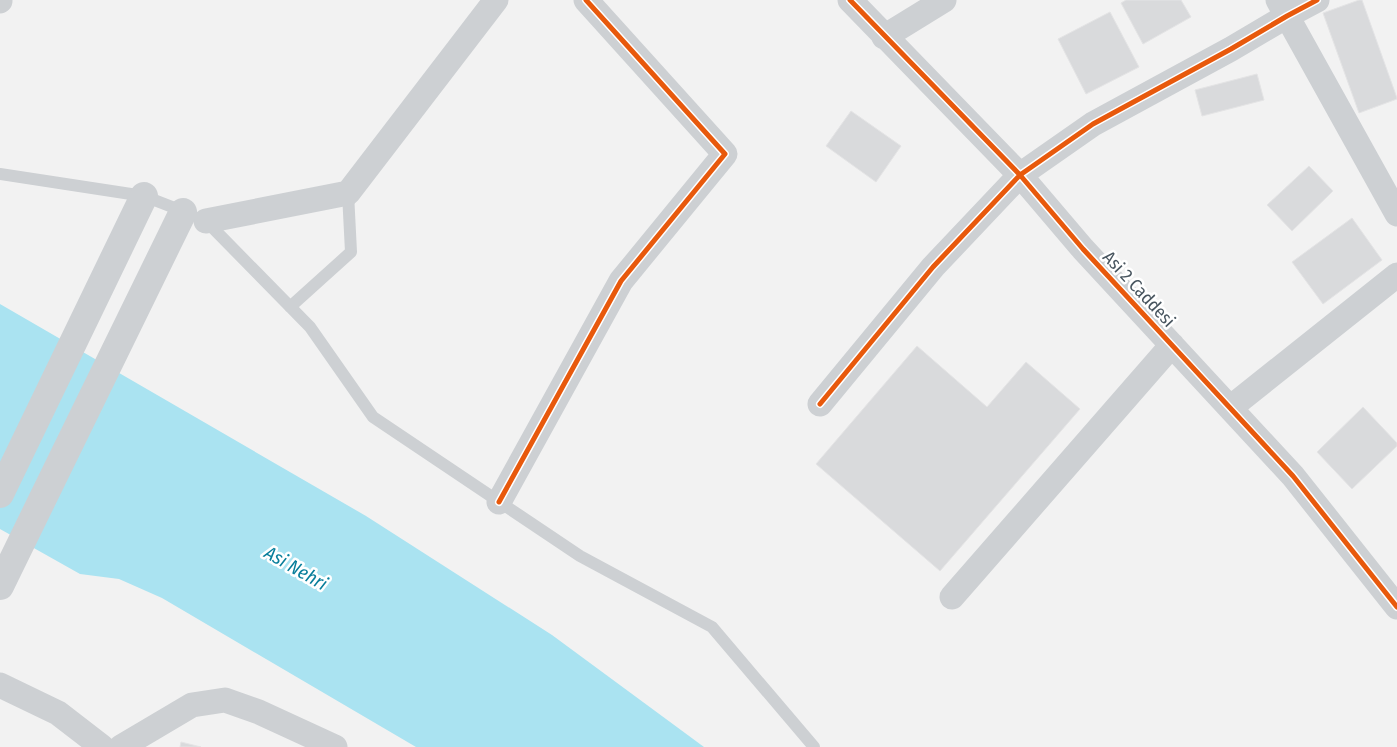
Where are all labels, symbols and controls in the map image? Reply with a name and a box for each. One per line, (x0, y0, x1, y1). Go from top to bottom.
street label: Asi 2 Caddesi (1098, 246, 1180, 332)
water label: Asi Nehri (260, 540, 332, 595)

